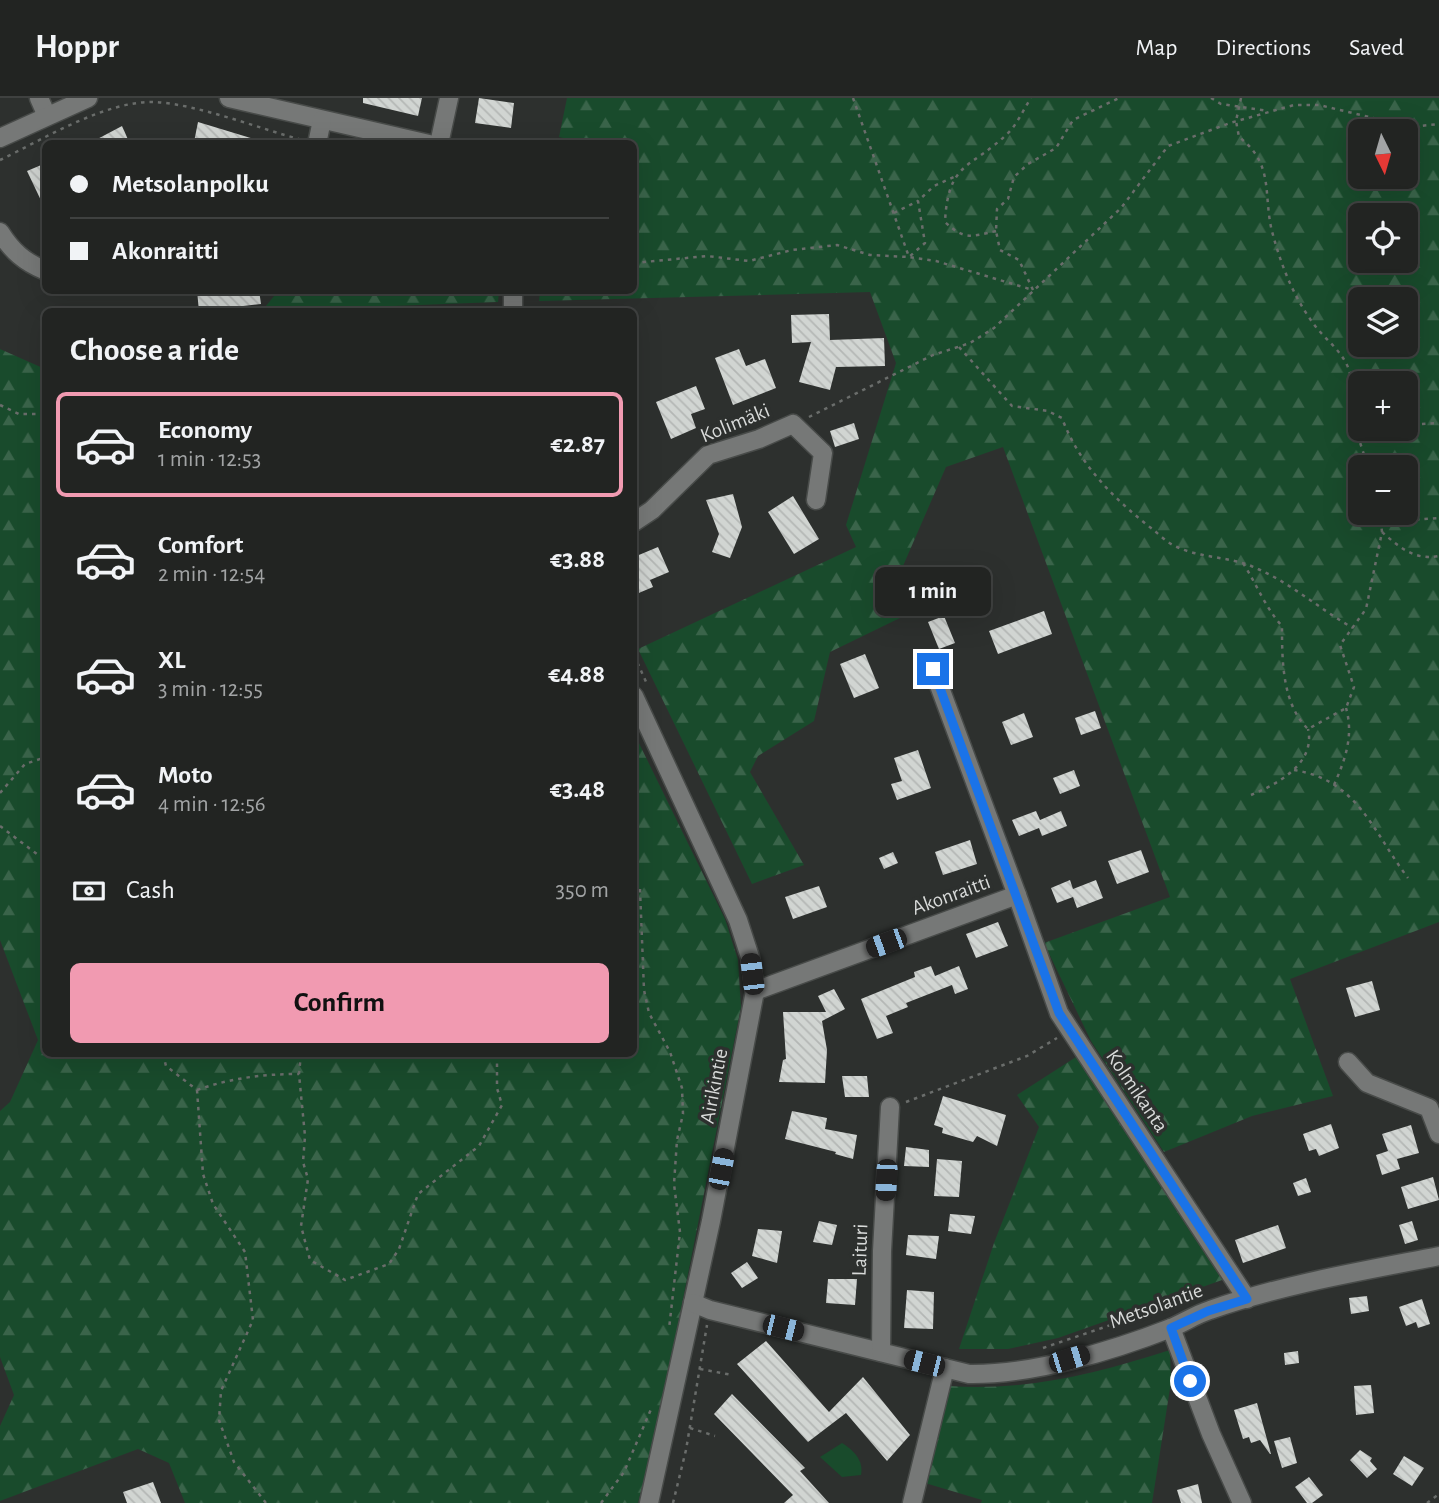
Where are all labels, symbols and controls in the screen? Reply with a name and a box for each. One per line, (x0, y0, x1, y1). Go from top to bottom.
text: Hoppr (35, 31, 119, 64)
text: Map (1135, 36, 1177, 60)
text: Directions (1215, 36, 1311, 60)
text: Saved (1349, 36, 1404, 60)
north arrow (1348, 119, 1418, 189)
map controls (1348, 119, 1418, 525)
text: Metsolanpolku (112, 171, 269, 197)
button: locate (1348, 203, 1418, 273)
text: Akonraitti (112, 238, 219, 264)
button: layers (1348, 287, 1418, 357)
text: Choose a ride (70, 334, 239, 366)
button: + (1348, 371, 1418, 441)
street label: Kolimäki (697, 400, 773, 446)
icon: car (74, 413, 137, 476)
text: Economy (158, 417, 252, 443)
text: €2.87 (551, 431, 605, 457)
text: 1 min · 12:53 (158, 448, 261, 471)
button: − (1348, 455, 1418, 525)
icon: car (74, 528, 137, 591)
text: Comfort (158, 532, 243, 558)
text: €3.88 (550, 546, 605, 572)
text: 2 min · 12:54 (158, 563, 265, 586)
callout: 1 min (875, 568, 991, 616)
text: 1 min (909, 580, 957, 603)
icon: car (74, 643, 137, 706)
text: XL (158, 647, 185, 673)
route end (917, 653, 949, 685)
text: €4.88 (548, 661, 605, 687)
text: 3 min · 12:55 (158, 678, 263, 701)
icon: car (74, 758, 137, 821)
text: Moto (158, 762, 213, 788)
text: €3.48 (550, 776, 605, 802)
text: 4 min · 12:56 (158, 793, 266, 816)
street label: Akonraitti (909, 871, 993, 919)
icon: cash (70, 872, 108, 910)
text: Cash (126, 877, 175, 903)
text: 350 m (556, 879, 609, 902)
car (863, 926, 910, 960)
car (740, 952, 765, 996)
button: Confirm (70, 963, 609, 1043)
street label: Kolmikanta (1102, 1046, 1172, 1136)
street label: Airikintie (696, 1047, 732, 1125)
car (707, 1146, 736, 1192)
car (875, 1158, 898, 1202)
street label: Laituri (849, 1223, 871, 1277)
street label: Metsolantie (1107, 1279, 1205, 1333)
car (761, 1313, 806, 1343)
car (1046, 1343, 1093, 1375)
car (902, 1348, 947, 1378)
route start (1174, 1365, 1206, 1397)

